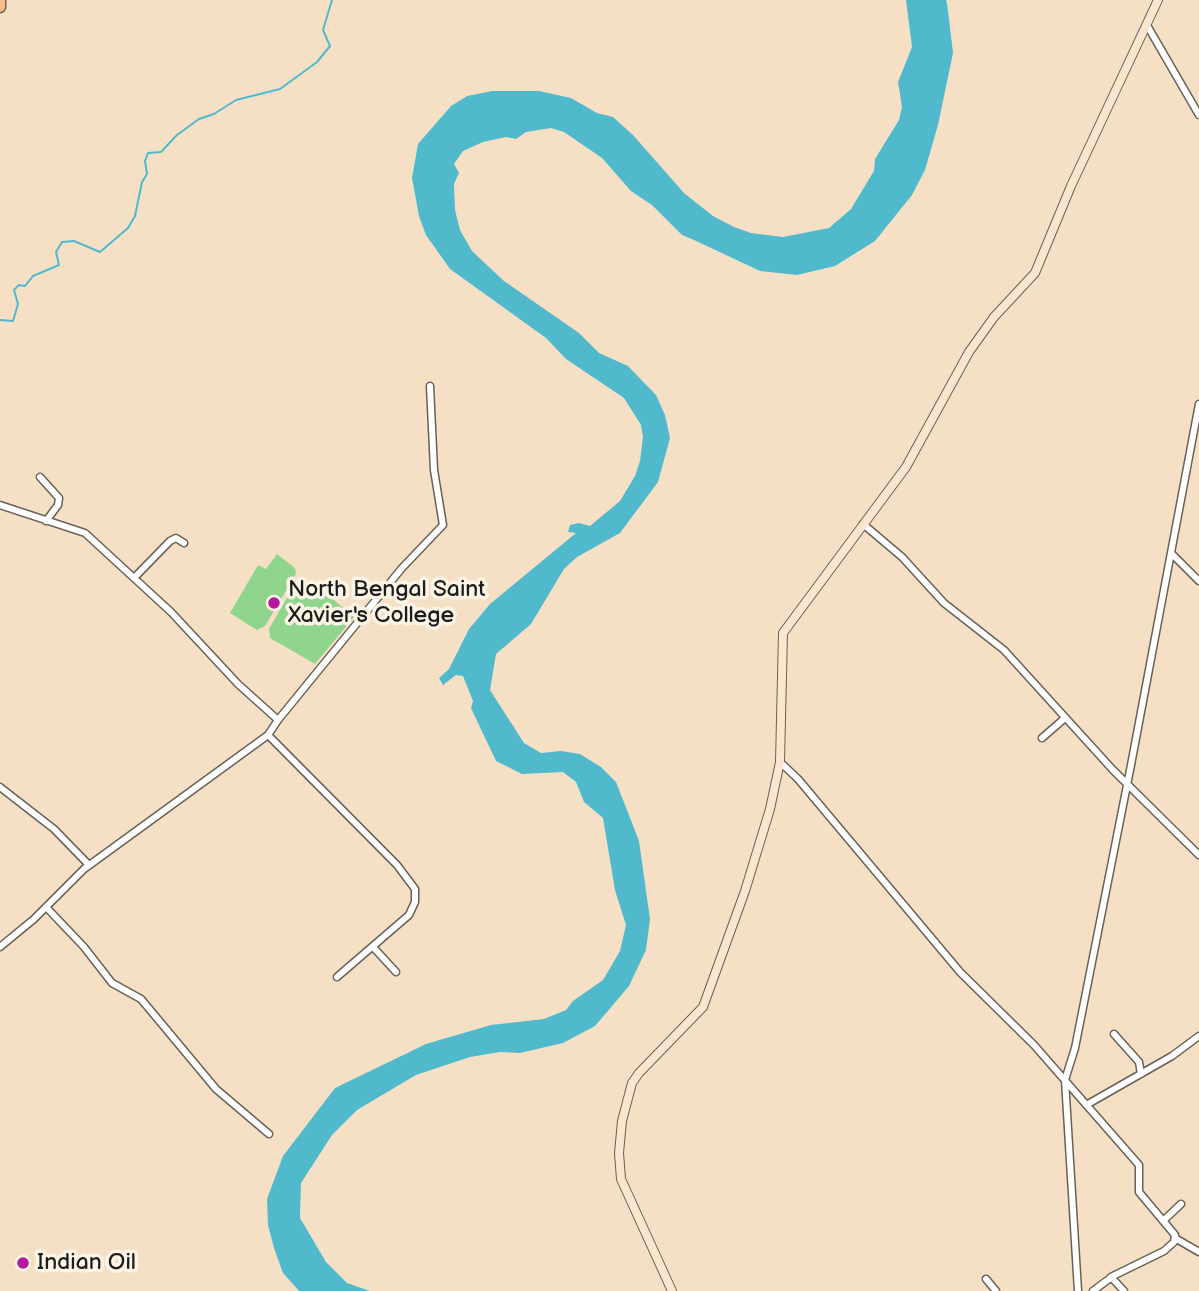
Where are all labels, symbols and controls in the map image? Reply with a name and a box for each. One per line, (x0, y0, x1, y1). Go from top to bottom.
place label: North Bengal Saint Xavier's College (288, 576, 485, 630)
marker: North Bengal Saint Xavier's College (266, 595, 282, 611)
place label: Indian Oil (37, 1249, 136, 1277)
marker: Indian Oil (15, 1255, 31, 1271)

